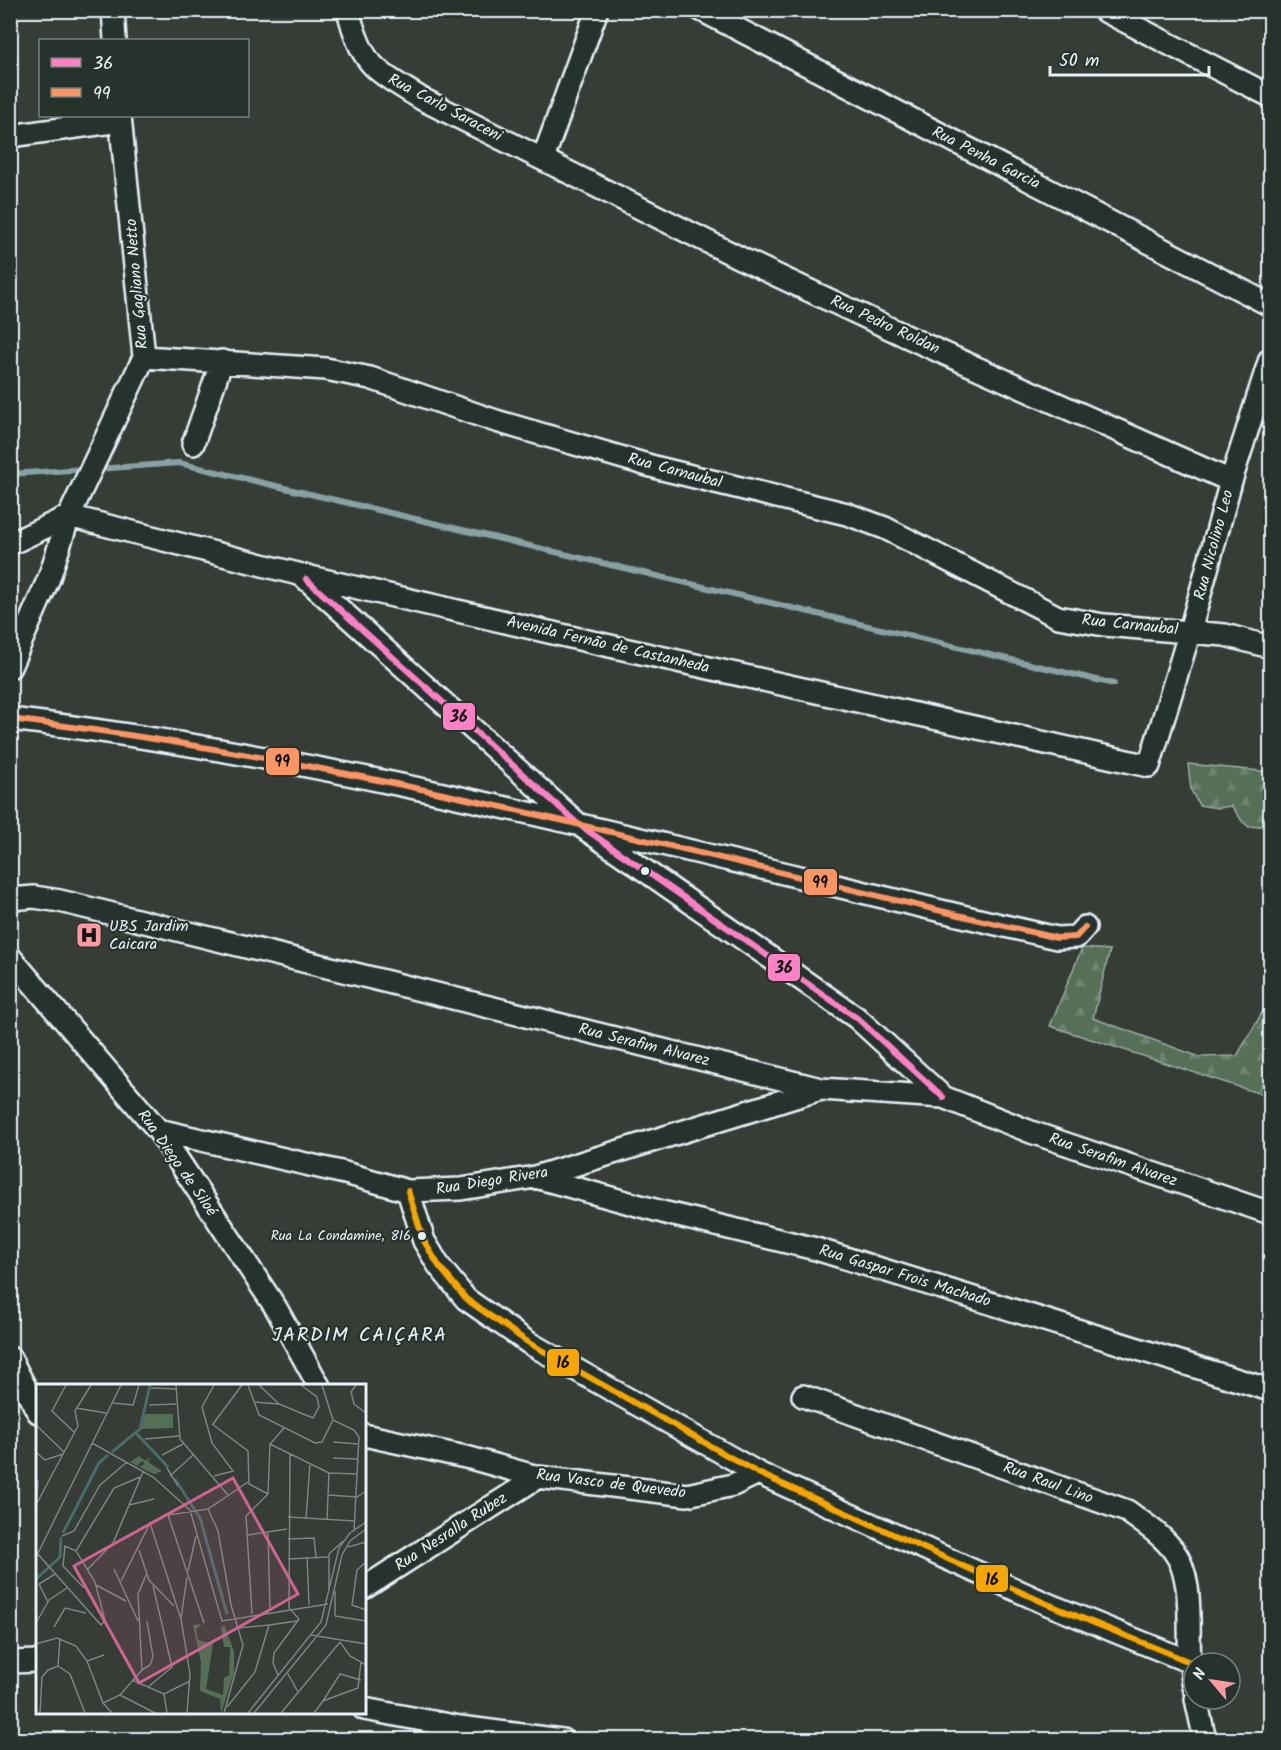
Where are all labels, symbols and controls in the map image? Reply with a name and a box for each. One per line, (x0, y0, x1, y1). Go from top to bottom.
legend (39, 39, 249, 117)
scale bar (1050, 39, 1209, 77)
text: 50 m (1059, 47, 1099, 76)
text: 36 (93, 50, 113, 79)
street label: Rua Carlo Saraceni (383, 67, 508, 149)
text: 99 (93, 80, 111, 109)
street label: Rua Penha Garcia (927, 120, 1045, 196)
street label: Rua Gagliano Netto (119, 218, 155, 350)
street label: Rua Pedro Roldan (826, 289, 944, 361)
street label: Rua Carnaubal (625, 446, 725, 496)
street label: Rua Nicolino Leo (1187, 487, 1241, 603)
street label: Rua Carnaubal (1081, 608, 1180, 643)
street label: Avenida Fernão de Castanheda (504, 609, 712, 681)
line badge: 36 (442, 702, 476, 731)
text: 36 (449, 705, 468, 730)
line badge: 99 (265, 747, 300, 776)
text: 99 (274, 750, 290, 775)
unlabelled marker (639, 865, 651, 877)
line badge: 99 (803, 868, 838, 896)
text: 99 (812, 871, 828, 896)
place label: UBS Jardim Caicara (109, 914, 189, 957)
hospital icon: UBS Jardim Caicara (74, 920, 104, 950)
line badge: 36 (767, 953, 801, 982)
text: 36 (774, 956, 793, 981)
street label: Rua Serafim Alvarez (576, 1017, 712, 1073)
street label: Rua Diego de Siloé (131, 1104, 224, 1222)
street label: Rua Serafim Alvarez (1045, 1126, 1181, 1194)
street label: Rua Diego Rivera (434, 1160, 550, 1202)
place label: Rua La Condamine, 816 (271, 1225, 411, 1247)
marker: Rua La Condamine, 816 (416, 1230, 428, 1242)
street label: Rua Gaspar Frois Machado (816, 1238, 994, 1314)
district label: JARDIM CAIÇARA (272, 1320, 448, 1352)
line badge: 16 (546, 1348, 580, 1377)
text: 16 (556, 1351, 570, 1376)
inset map (36, 1384, 366, 1714)
street label: Rua Raul Lino (999, 1455, 1097, 1511)
street label: Rua Vasco de Quevedo (535, 1462, 687, 1506)
street label: Rua Nesralla Rubez (390, 1486, 512, 1578)
line badge: 16 (975, 1564, 1009, 1593)
text: 16 (985, 1568, 999, 1593)
north arrow (1182, 1651, 1242, 1711)
text: N (1187, 1664, 1214, 1685)

